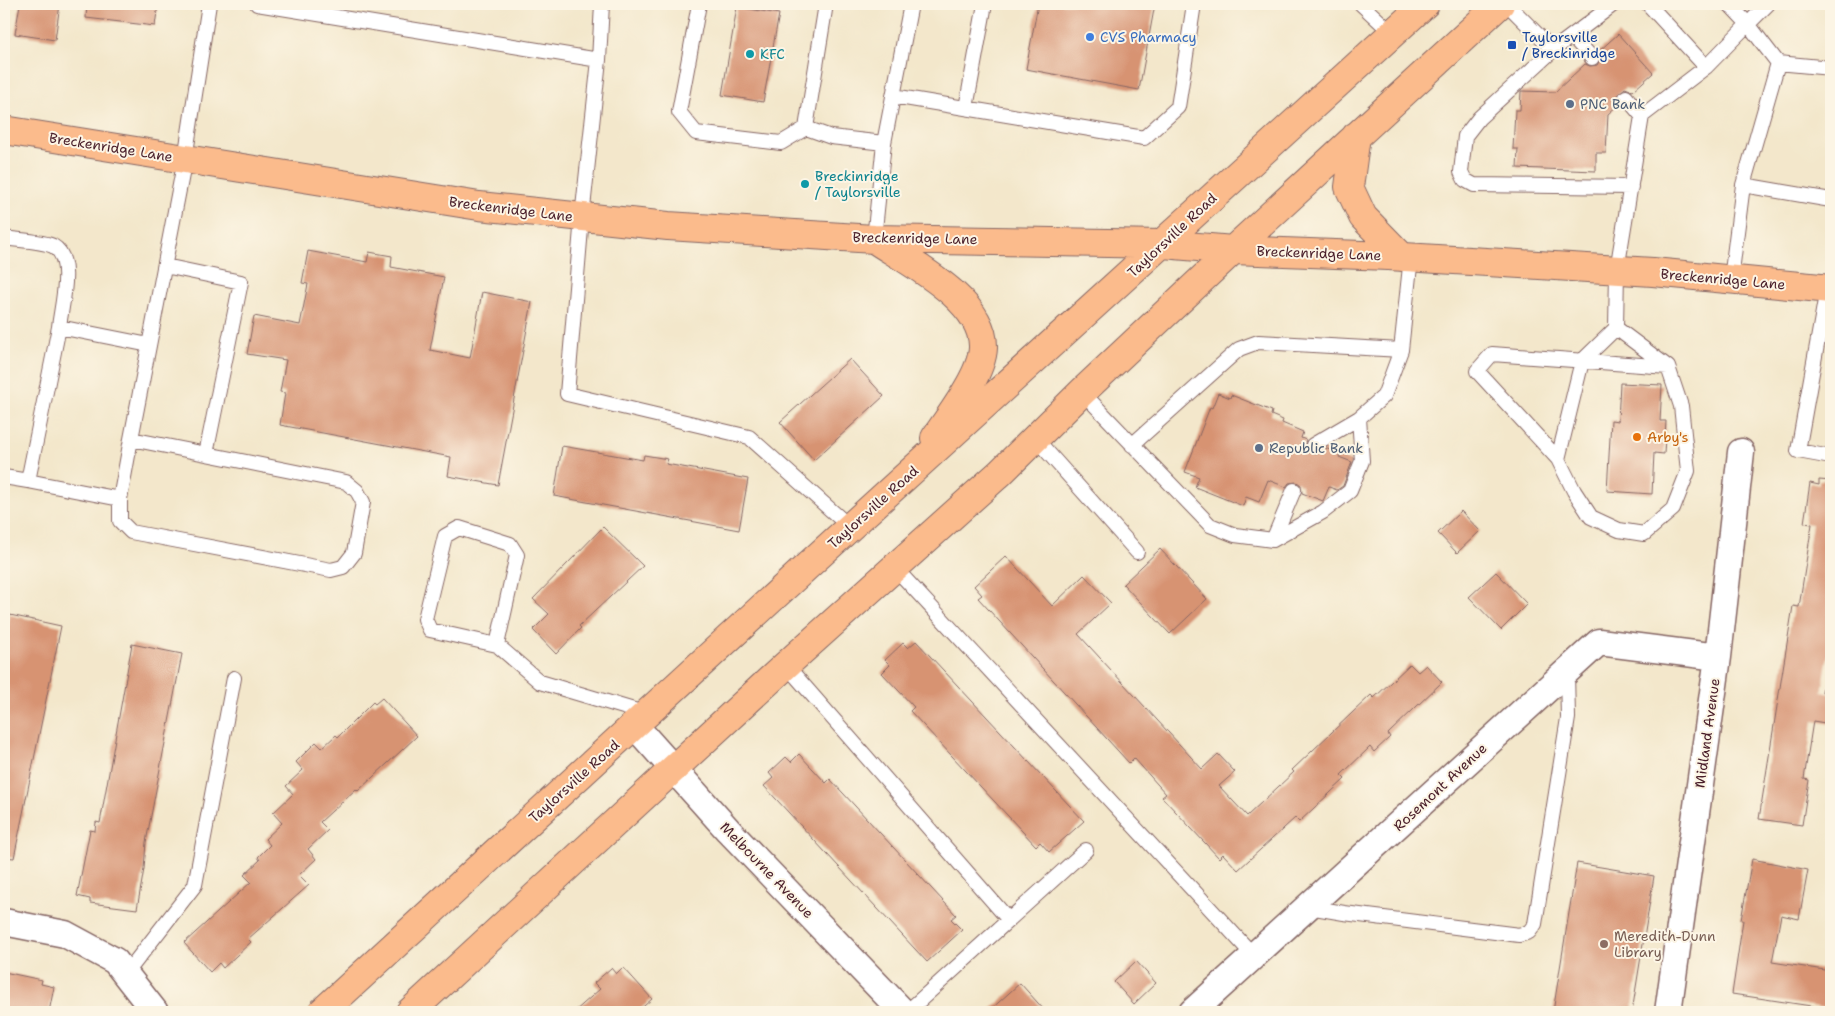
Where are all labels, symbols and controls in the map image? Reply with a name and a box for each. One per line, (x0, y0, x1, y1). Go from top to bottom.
place label: CVS Pharmacy (1100, 28, 1197, 46)
place label: Taylorsville / Breckinridge (1522, 28, 1615, 62)
marker: CVS Pharmacy (1084, 31, 1096, 43)
marker: Taylorsville / Breckinridge (1506, 39, 1518, 51)
place label: KFC (760, 45, 785, 63)
marker: KFC (744, 48, 756, 60)
place label: PNC Bank (1580, 95, 1645, 113)
marker: PNC Bank (1564, 98, 1576, 110)
street label: Breckenridge Lane (48, 128, 174, 166)
place label: Breckinridge / Taylorsville (815, 167, 901, 201)
marker: Breckinridge / Taylorsville (799, 178, 811, 190)
street label: Taylorsville Road (1124, 189, 1221, 281)
street label: Breckenridge Lane (448, 192, 574, 226)
street label: Breckenridge Lane (852, 228, 978, 248)
street label: Breckenridge Lane (1256, 242, 1382, 264)
street label: Breckenridge Lane (1660, 265, 1786, 293)
place label: Arby's (1647, 428, 1689, 446)
marker: Arby's (1631, 431, 1643, 443)
place label: Republic Bank (1269, 439, 1363, 457)
marker: Republic Bank (1253, 442, 1265, 454)
street label: Taylorsville Road (824, 461, 922, 552)
street label: Midland Avenue (1690, 677, 1724, 789)
street label: Taylorsville Road (525, 735, 623, 826)
street label: Rosemont Avenue (1390, 739, 1491, 835)
street label: Melbourne Avenue (716, 818, 818, 922)
place label: Meredith-Dunn Library (1614, 927, 1716, 961)
marker: Meredith-Dunn Library (1598, 938, 1610, 950)

